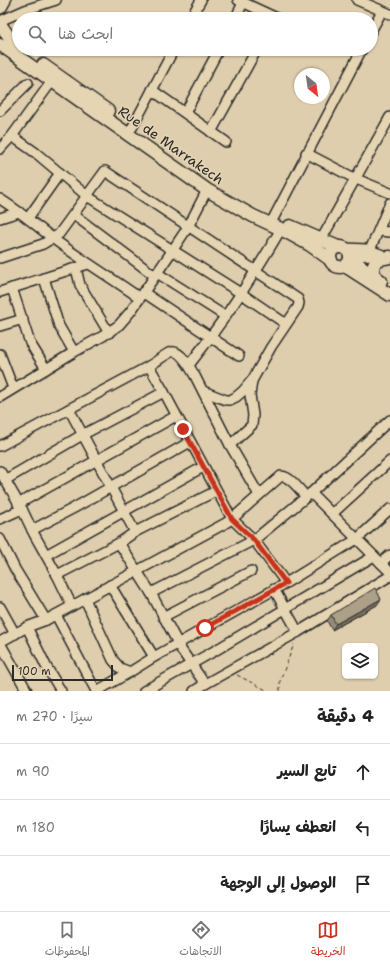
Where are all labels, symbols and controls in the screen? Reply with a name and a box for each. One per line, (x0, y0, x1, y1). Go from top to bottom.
search box (12, 12, 378, 56)
icon: search (26, 23, 48, 45)
text: ابحث هنا (58, 24, 113, 44)
north arrow (294, 68, 330, 104)
street label: Rue de Marrakech (115, 102, 227, 188)
route end (174, 420, 192, 438)
route start (196, 619, 214, 637)
map controls (342, 643, 378, 679)
button: layers (342, 643, 378, 679)
scale bar (12, 663, 113, 682)
text: 100 m (18, 664, 51, 679)
text: 4 دقيقة (317, 705, 374, 727)
text: سيرًا · 270 m (16, 708, 93, 725)
text: تابع السير (277, 761, 336, 781)
icon: ahead (352, 761, 374, 783)
text: 90 m (16, 763, 50, 780)
text: انعطف يسارًا (260, 817, 336, 837)
icon: left (352, 817, 374, 839)
text: 180 m (16, 819, 55, 836)
text: الوصول إلى الوجهة (220, 873, 336, 893)
icon: arrive (352, 873, 374, 895)
tab: المحفوظات (45, 919, 90, 961)
tab: الاتجاهات (179, 919, 222, 961)
tab: الخريطة (311, 919, 345, 961)

